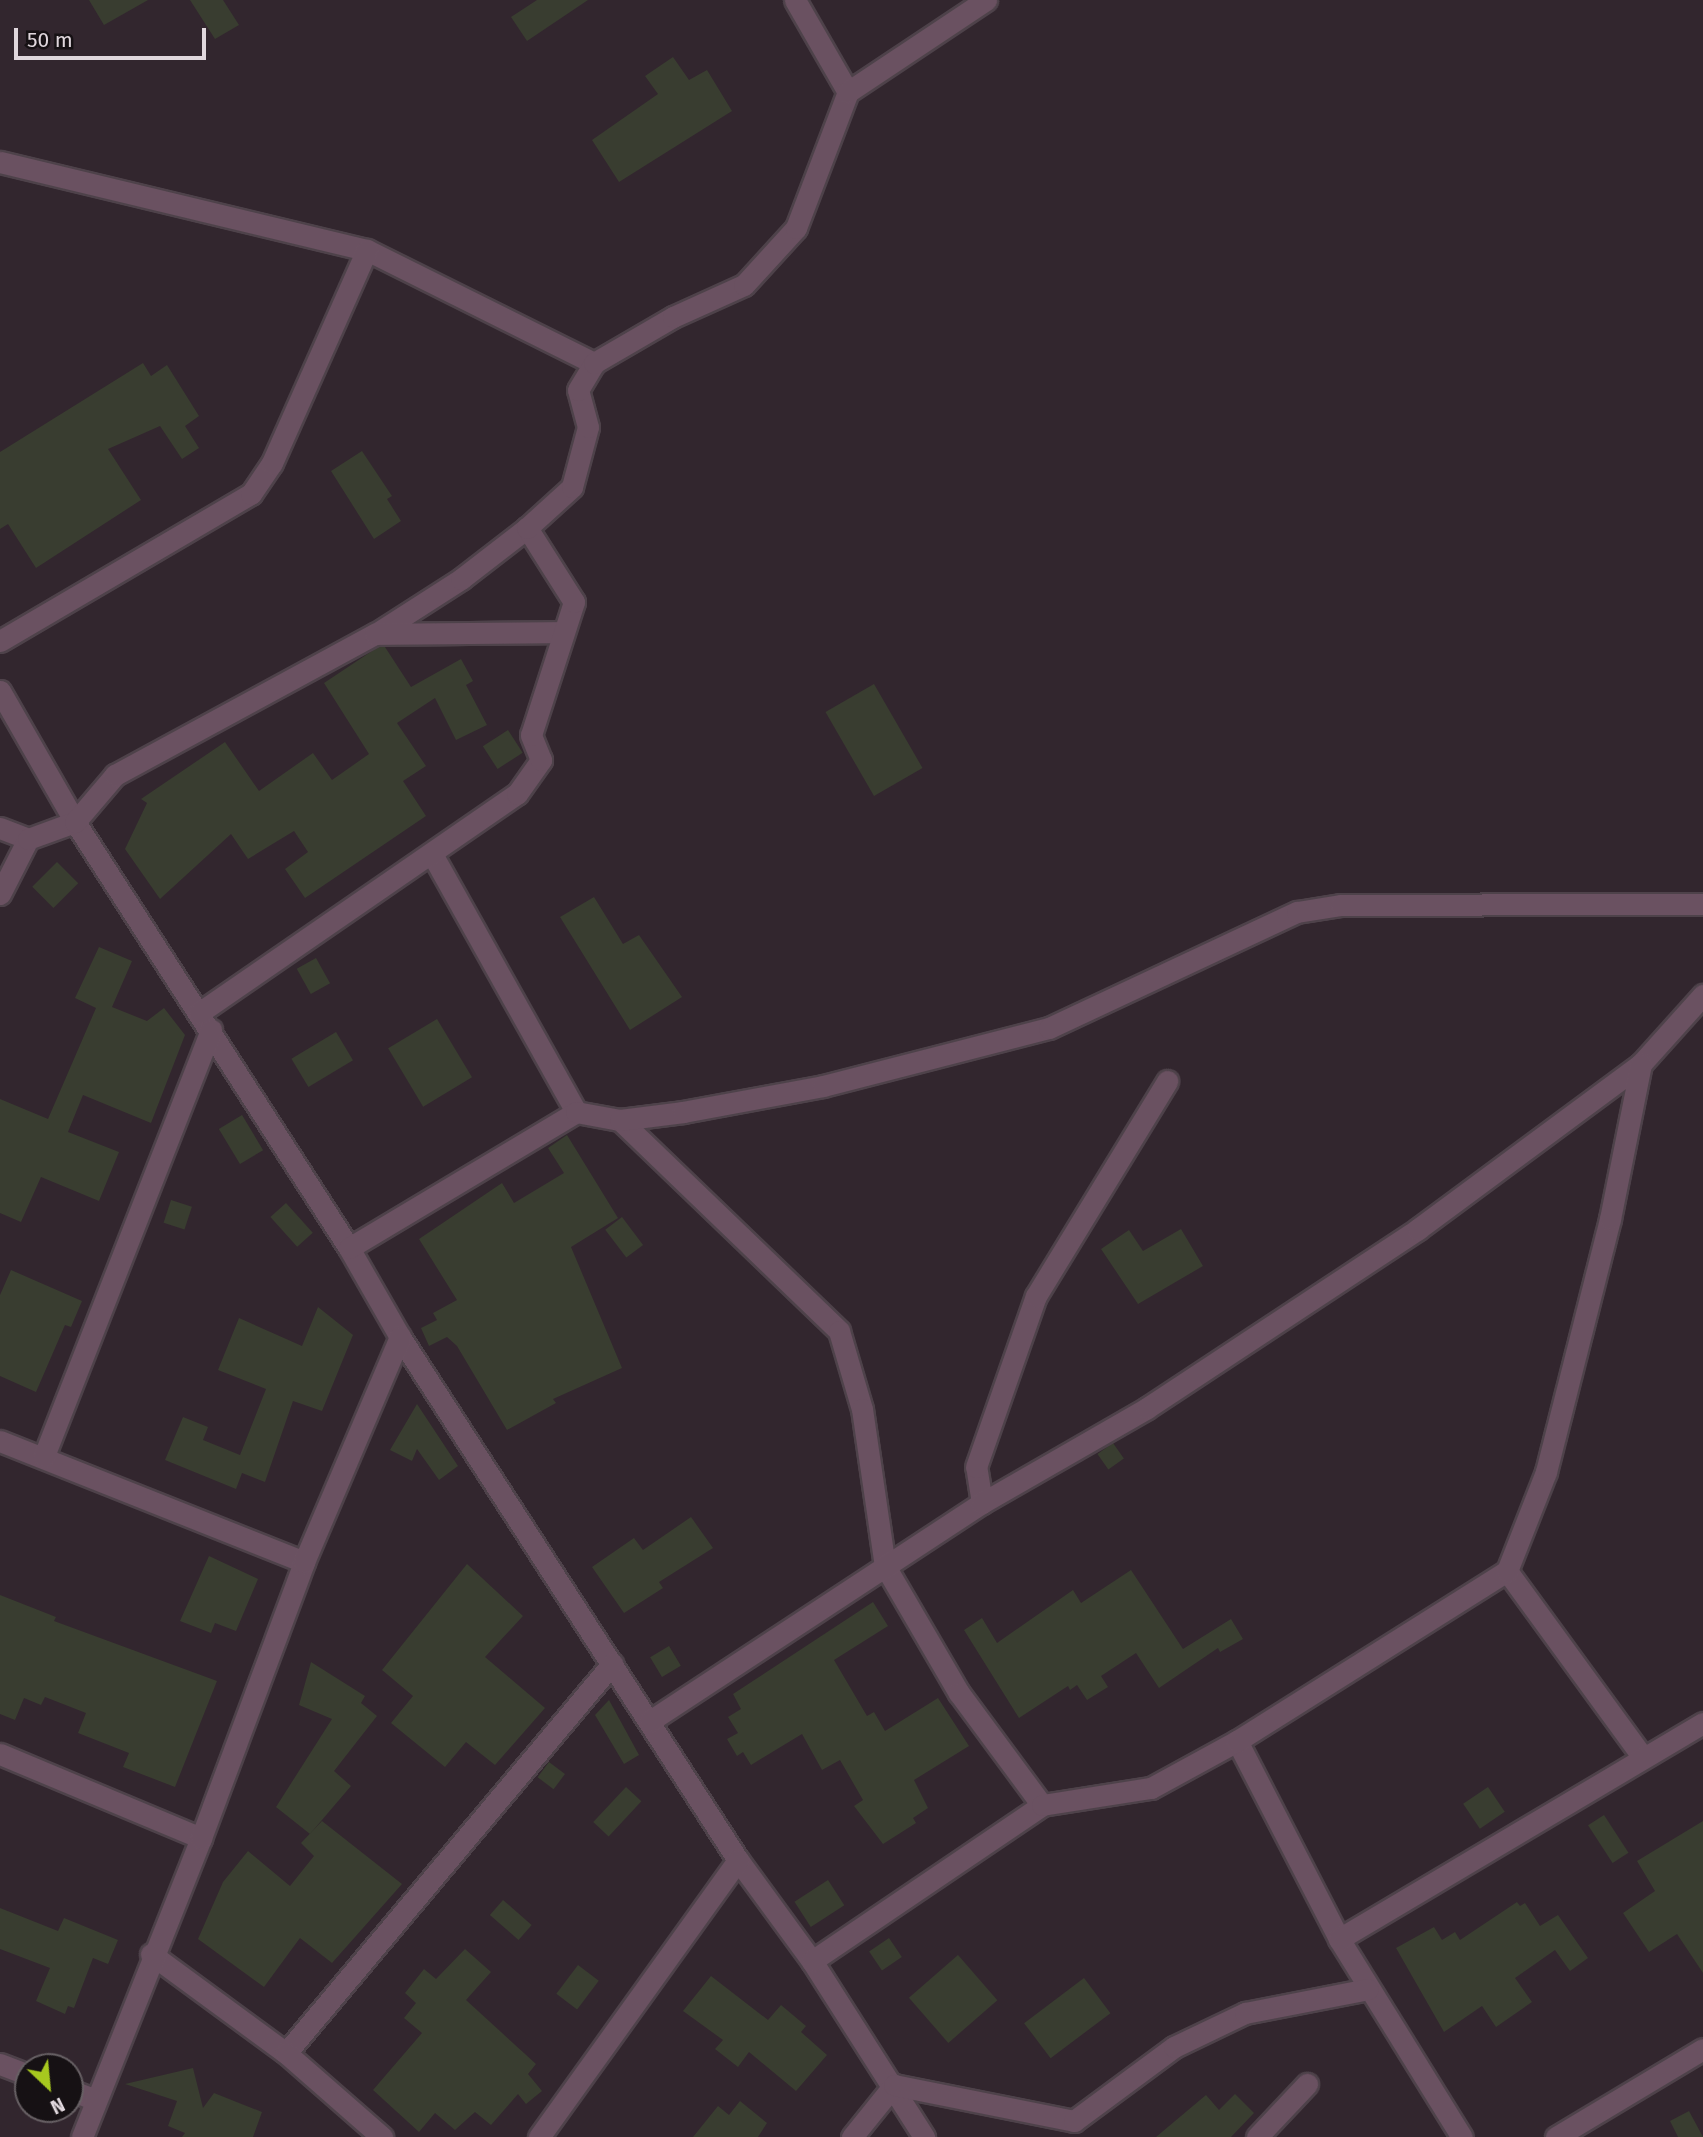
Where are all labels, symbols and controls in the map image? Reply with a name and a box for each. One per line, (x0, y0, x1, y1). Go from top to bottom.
scale bar (18, 14, 210, 58)
text: 50 m (27, 27, 73, 53)
north arrow (14, 2053, 84, 2123)
text: N (47, 2092, 68, 2119)

